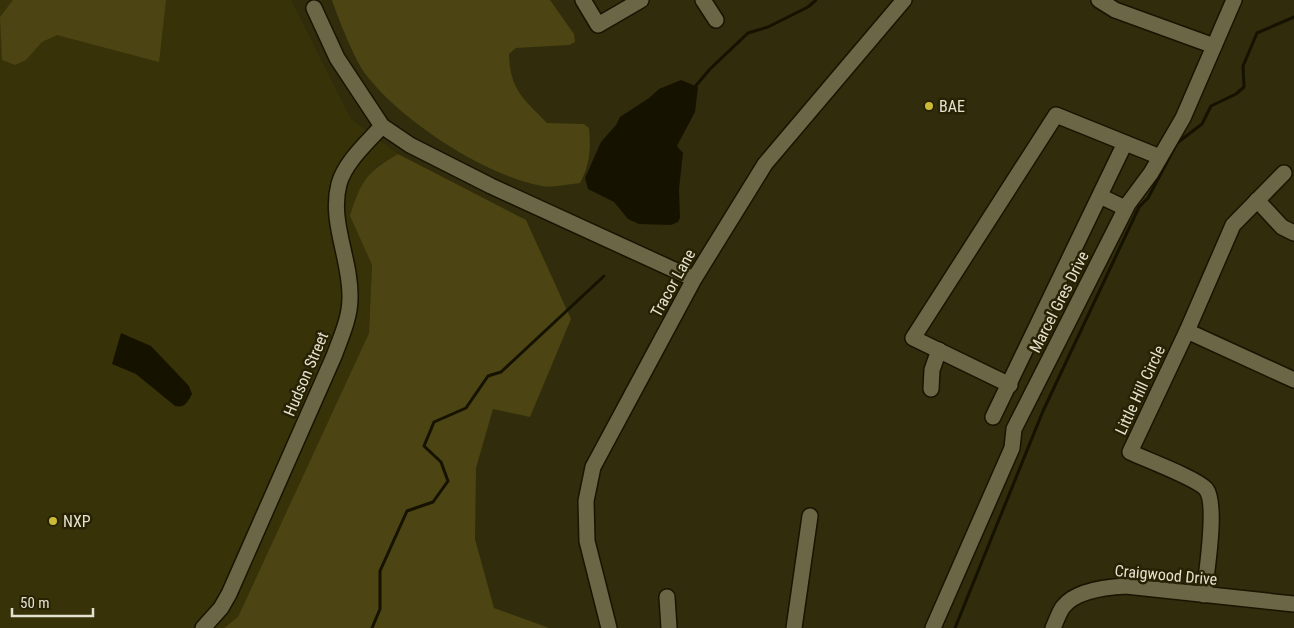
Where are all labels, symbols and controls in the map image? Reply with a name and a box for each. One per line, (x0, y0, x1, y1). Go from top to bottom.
place label: BAE (939, 97, 965, 116)
marker: BAE (923, 100, 935, 112)
street label: Tracor Lane (647, 246, 699, 320)
street label: Marcel Gres Drive (1025, 248, 1093, 356)
street label: Hudson Street (280, 329, 332, 419)
street label: Little Hill Circle (1111, 342, 1169, 438)
place label: NXP (63, 512, 91, 531)
marker: NXP (47, 515, 59, 527)
street label: Craigwood Drive (1114, 561, 1218, 589)
scale bar (12, 586, 94, 618)
text: 50 m (20, 594, 50, 612)

